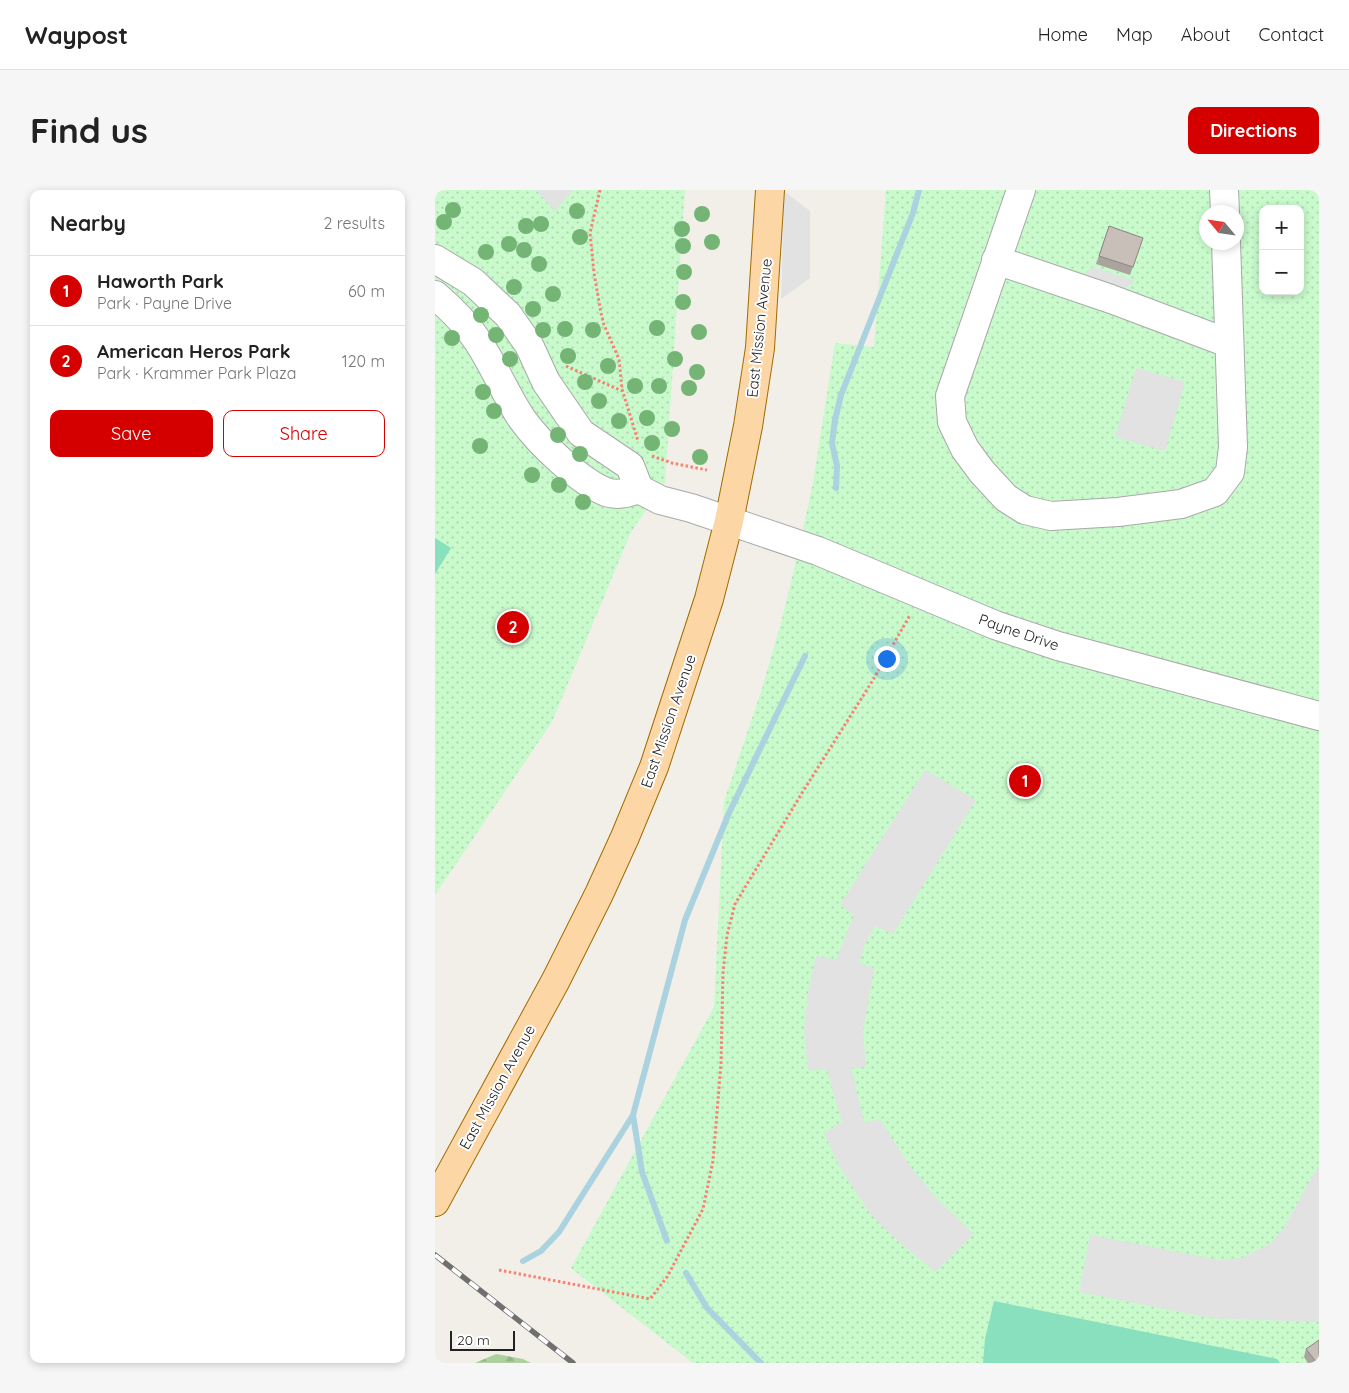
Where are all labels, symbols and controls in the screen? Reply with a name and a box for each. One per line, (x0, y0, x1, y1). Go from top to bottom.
text: Waypost (25, 20, 128, 50)
text: Home (1038, 23, 1088, 46)
text: Map (1116, 23, 1153, 46)
text: About (1181, 23, 1231, 46)
text: Contact (1259, 23, 1324, 46)
button: Directions (1188, 107, 1319, 154)
text: Find us (30, 108, 148, 152)
north arrow (1199, 205, 1244, 250)
map controls (1259, 205, 1304, 295)
button: + (1259, 205, 1304, 250)
text: Nearby (50, 210, 126, 236)
text: 2 results (323, 213, 385, 233)
button: − (1259, 250, 1304, 295)
street label: East Mission Avenue (742, 257, 776, 399)
text: Haworth Park (97, 269, 224, 293)
text: 1 (63, 281, 69, 301)
text: 60 m (348, 281, 385, 301)
text: Park · Payne Drive (97, 293, 232, 313)
text: American Heros Park (97, 339, 290, 363)
text: 2 (61, 351, 71, 371)
text: 120 m (342, 351, 385, 371)
text: Park · Krammer Park Plaza (97, 363, 296, 383)
button: Save (50, 410, 213, 457)
button: Share (223, 410, 385, 457)
pin: 2 (497, 608, 529, 646)
street label: Payne Drive (976, 609, 1062, 655)
your location (874, 646, 900, 672)
street label: East Mission Avenue (636, 652, 700, 790)
pin: 1 (1009, 762, 1041, 800)
street label: East Mission Avenue (455, 1021, 539, 1153)
scale bar (450, 1328, 515, 1351)
text: 20 m (457, 1331, 490, 1349)

